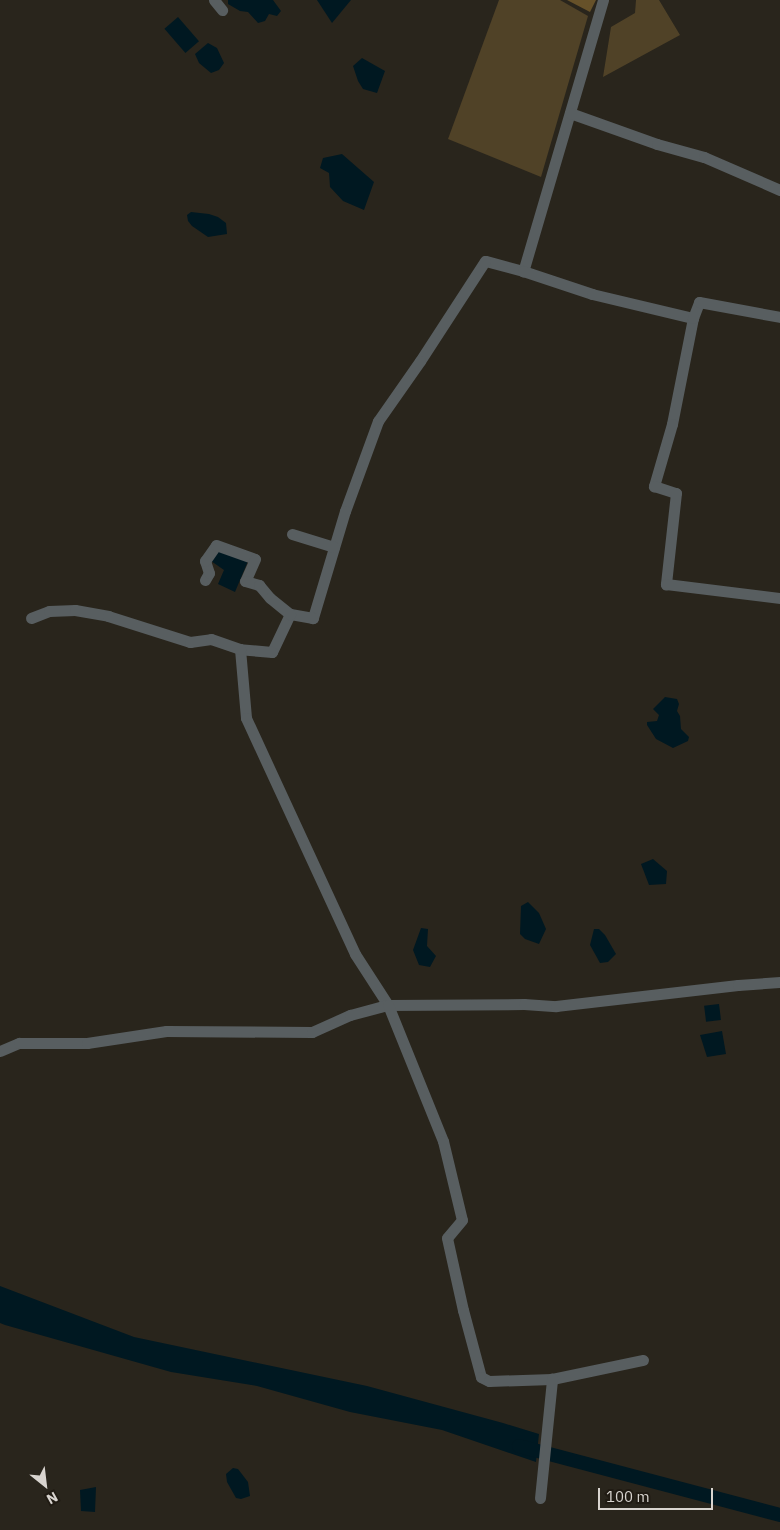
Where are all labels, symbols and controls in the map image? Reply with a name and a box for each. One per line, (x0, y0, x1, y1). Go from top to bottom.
north arrow (20, 1460, 70, 1510)
scale bar (600, 1478, 715, 1510)
text: 100 m (606, 1487, 650, 1506)
text: N (43, 1488, 61, 1508)

